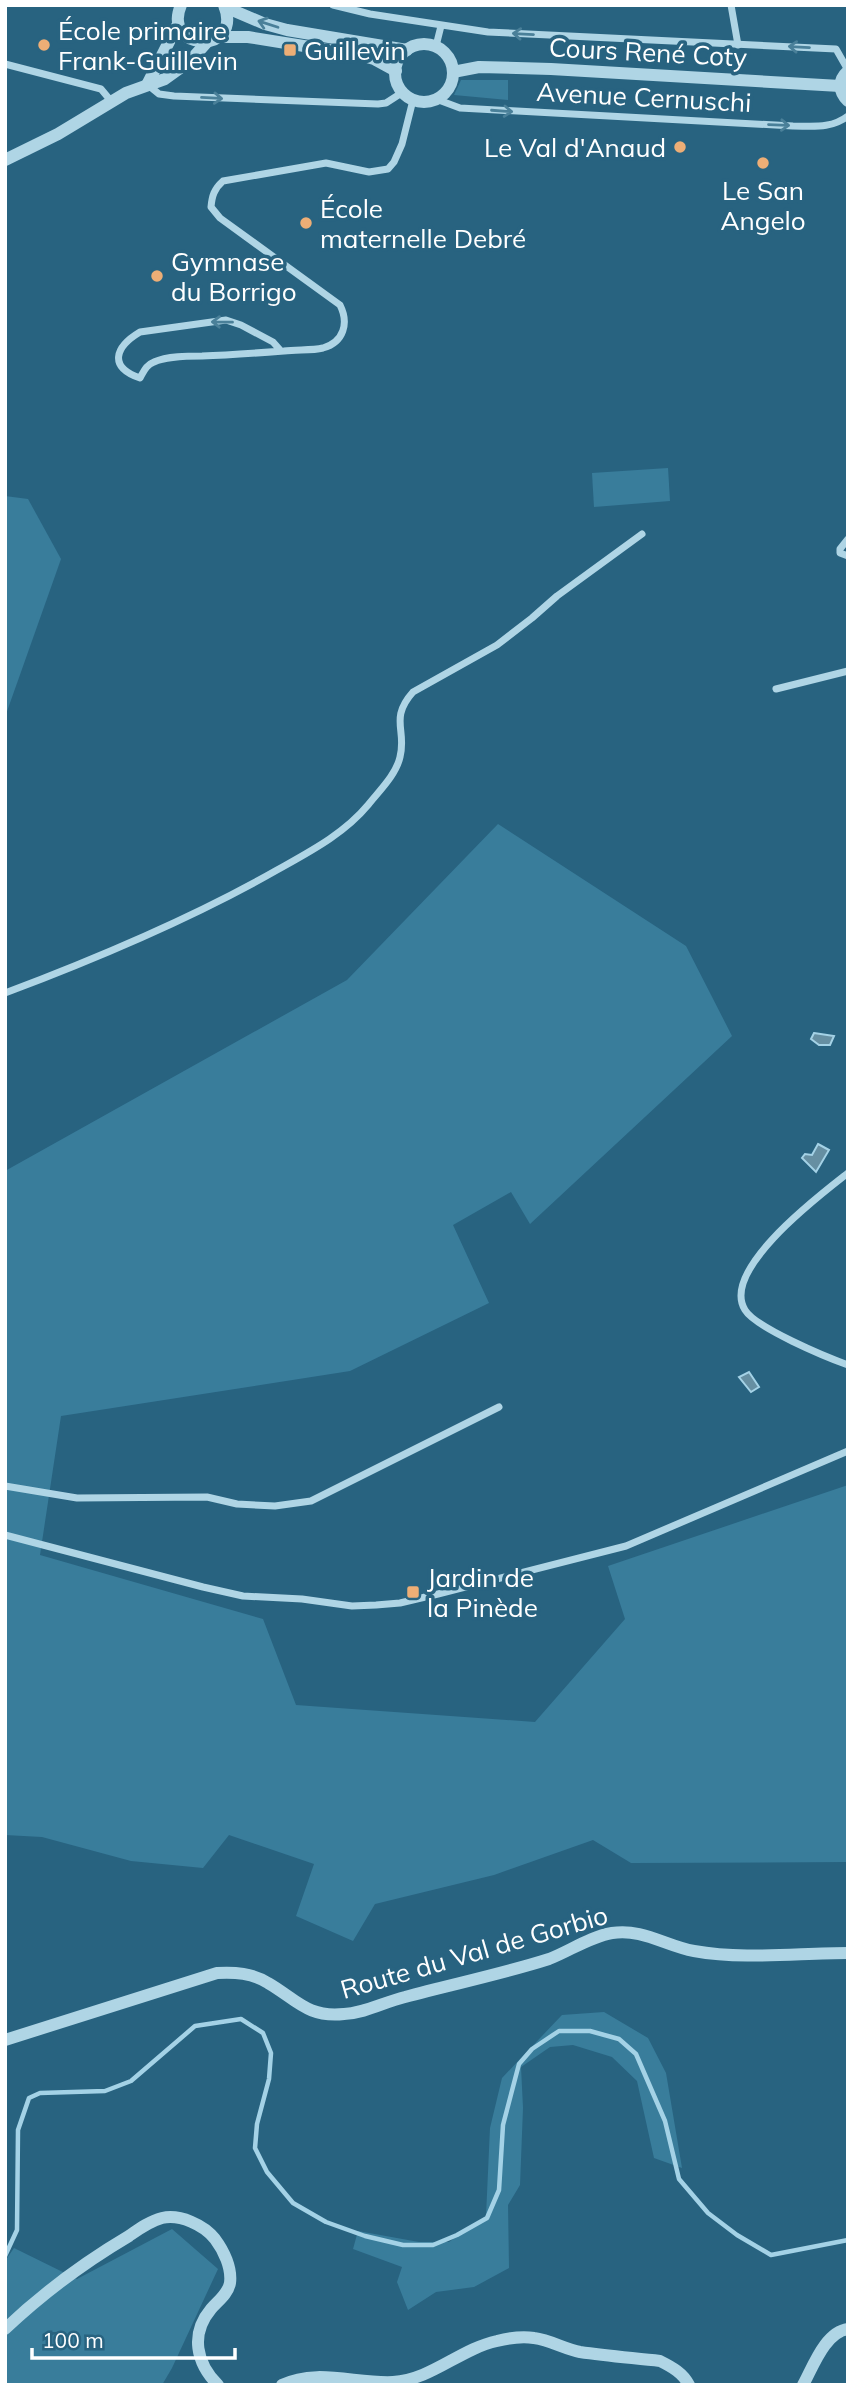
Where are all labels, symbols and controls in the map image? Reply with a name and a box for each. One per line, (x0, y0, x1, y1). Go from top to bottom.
place label: École primaire Frank-Guillevin (58, 14, 238, 77)
one-way arrow (257, 17, 279, 30)
one-way arrow (512, 27, 535, 40)
street label: Cours René Coty (548, 30, 748, 74)
place label: Guillevin (304, 34, 406, 67)
marker: École primaire Frank-Guillevin (36, 37, 52, 53)
one-way arrow (788, 41, 811, 54)
marker: Guillevin (282, 42, 298, 58)
street label: Avenue Cernuschi (536, 75, 752, 119)
one-way arrow (200, 92, 223, 105)
one-way arrow (491, 105, 513, 118)
one-way arrow (767, 119, 790, 132)
place label: Le Val d'Anaud (484, 131, 666, 164)
marker: Le Val d'Anaud (672, 139, 688, 155)
marker: Le San Angelo (755, 155, 771, 171)
place label: Le San Angelo (720, 174, 806, 237)
place label: École maternelle Debré (320, 192, 526, 255)
marker: École maternelle Debré (298, 215, 314, 231)
place label: Gymnase du Borrigo (171, 245, 297, 308)
marker: Gymnase du Borrigo (149, 268, 165, 284)
one-way arrow (211, 316, 234, 329)
place label: Jardin de la Pinède (427, 1561, 538, 1624)
marker: Jardin de la Pinède (405, 1584, 421, 1600)
street label: Route du Val de Gorbio (337, 1898, 611, 2006)
scale bar (32, 2316, 234, 2360)
text: 100 m (42, 2327, 104, 2353)

